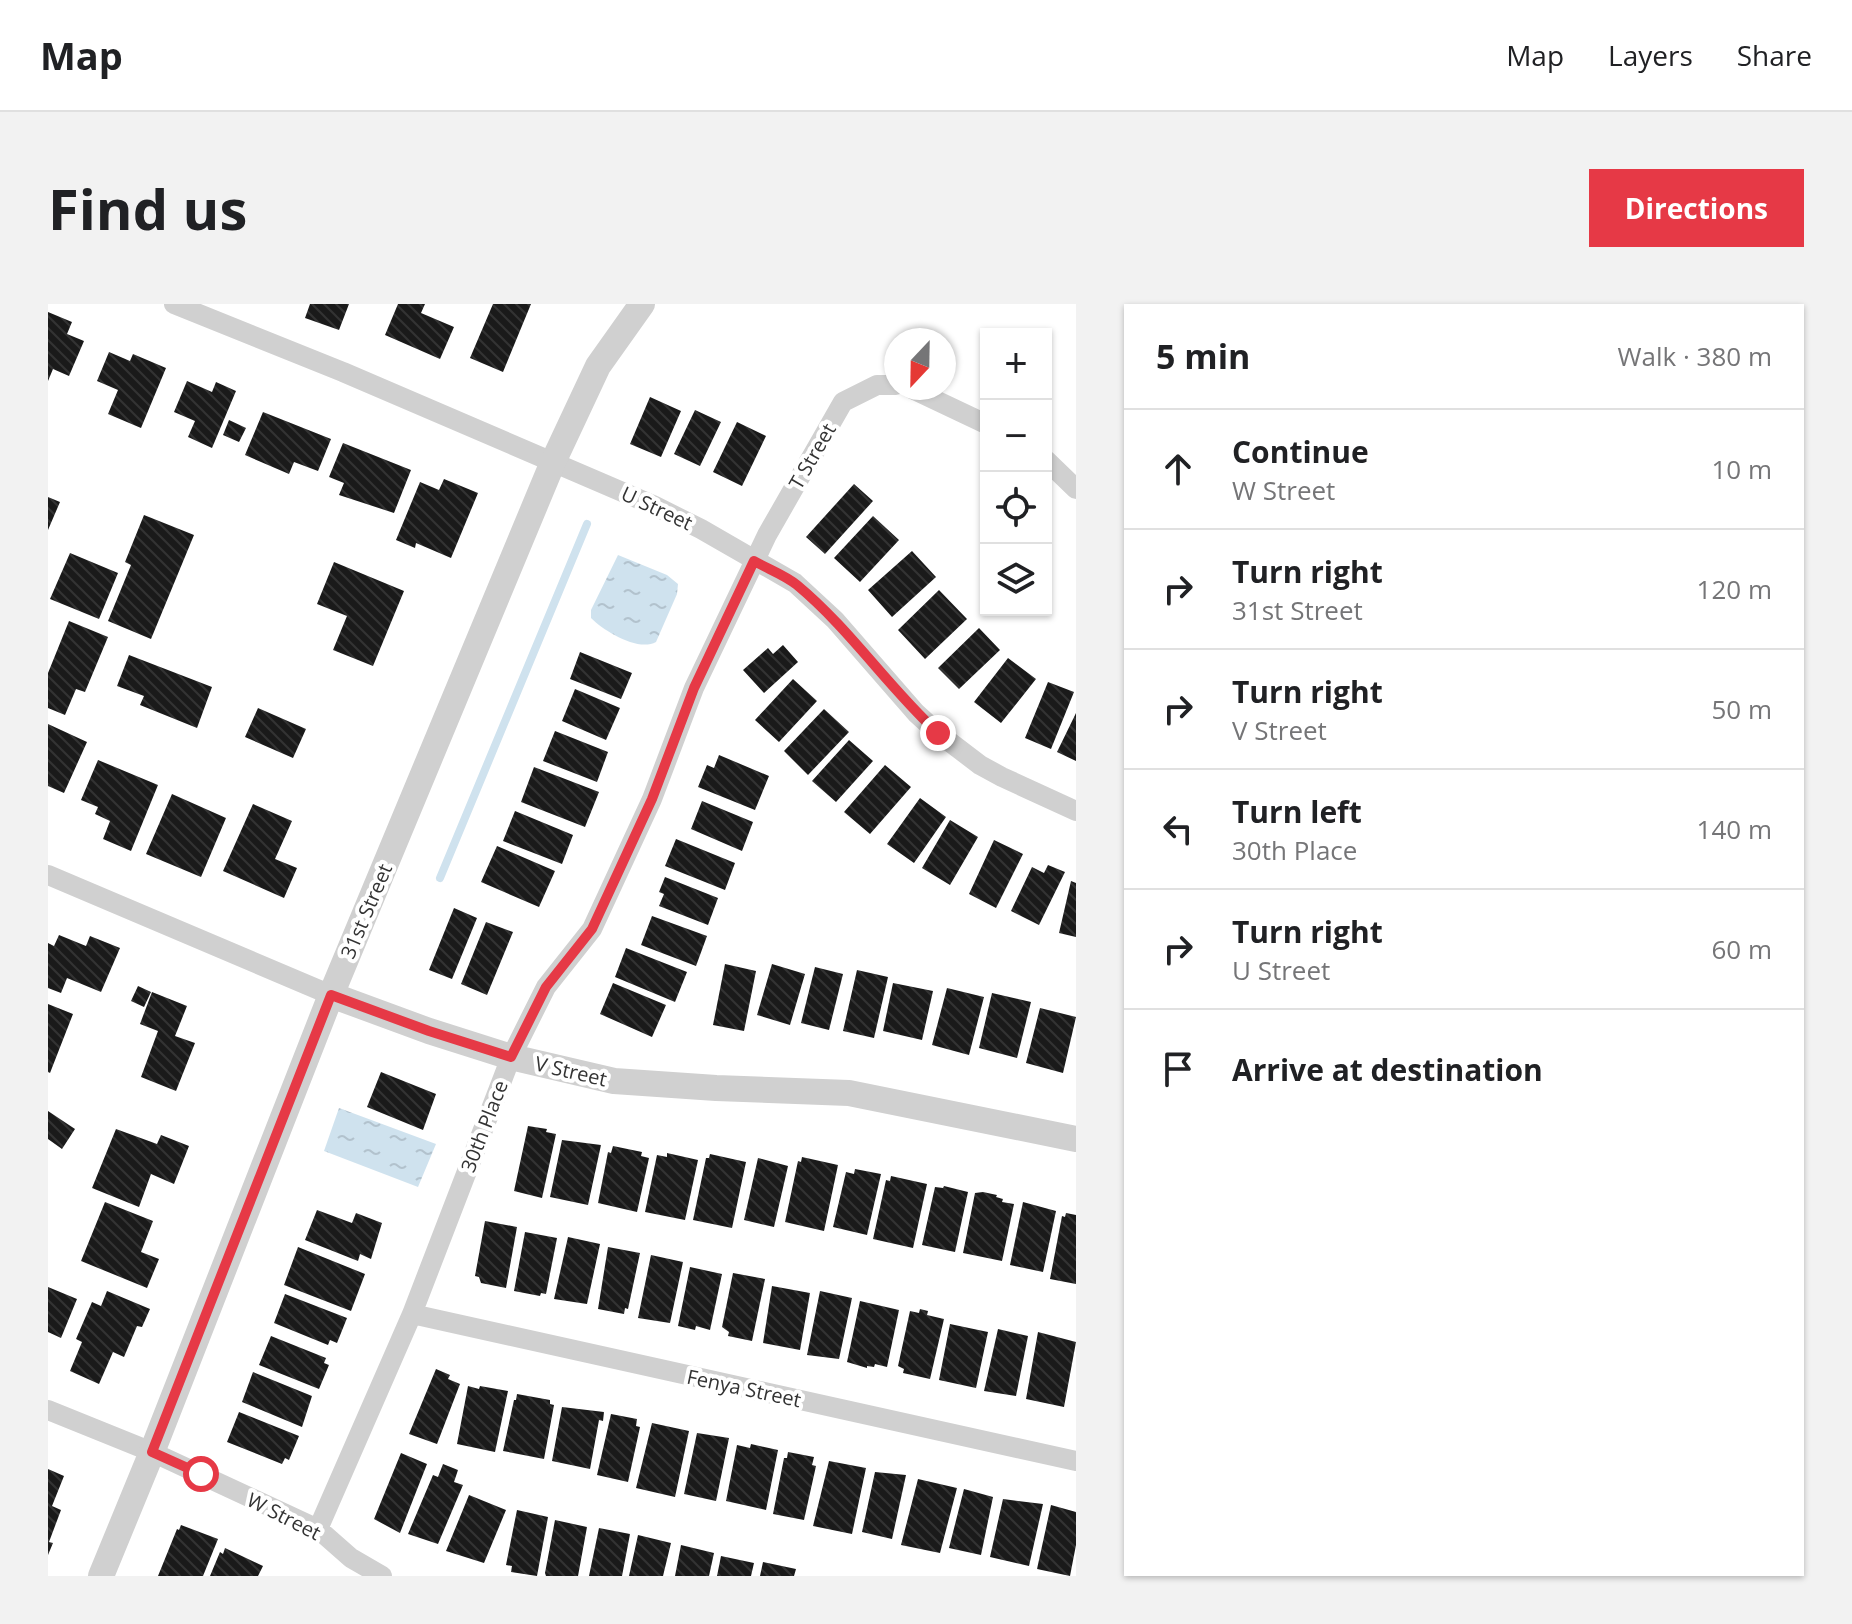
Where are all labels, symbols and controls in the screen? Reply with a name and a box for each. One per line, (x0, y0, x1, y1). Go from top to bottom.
text: Map (40, 29, 123, 81)
text: Map (1506, 36, 1564, 74)
text: Layers (1608, 36, 1693, 74)
text: Share (1737, 36, 1812, 74)
button: Directions (1589, 169, 1804, 247)
text: Find us (48, 170, 247, 246)
north arrow (884, 328, 956, 400)
map controls (980, 328, 1052, 616)
button: + (980, 328, 1052, 400)
text: 5 min (1156, 333, 1250, 379)
text: Walk · 380 m (1618, 338, 1772, 374)
button: − (980, 400, 1052, 472)
street label: T Street (782, 418, 842, 494)
text: Continue (1232, 431, 1369, 472)
icon: ahead (1156, 447, 1200, 491)
text: 10 m (1711, 451, 1772, 487)
button: locate (980, 472, 1052, 544)
text: W Street (1232, 472, 1335, 508)
street label: U Street (617, 480, 697, 536)
button: layers (980, 544, 1052, 616)
text: Turn right (1232, 551, 1383, 592)
icon: right (1156, 567, 1200, 611)
text: 120 m (1697, 571, 1772, 607)
text: 31st Street (1232, 592, 1363, 628)
text: Turn right (1232, 671, 1383, 712)
icon: right (1156, 687, 1200, 731)
text: 50 m (1711, 691, 1772, 727)
text: V Street (1232, 712, 1327, 748)
route end (920, 715, 956, 751)
text: Turn left (1232, 791, 1362, 832)
icon: left (1156, 807, 1200, 851)
text: 140 m (1697, 811, 1772, 847)
text: 30th Place (1232, 832, 1357, 868)
street label: 31st Street (334, 859, 398, 963)
text: Turn right (1232, 911, 1383, 952)
icon: right (1156, 927, 1200, 971)
text: 60 m (1711, 931, 1772, 967)
text: U Street (1232, 952, 1330, 988)
icon: arrive (1156, 1047, 1200, 1091)
text: Arrive at destination (1232, 1049, 1543, 1090)
street label: V Street (532, 1050, 610, 1092)
street label: 30th Place (454, 1076, 514, 1176)
street label: Fenya Street (684, 1363, 804, 1413)
route start (183, 1456, 219, 1492)
street label: W Street (242, 1486, 326, 1546)

